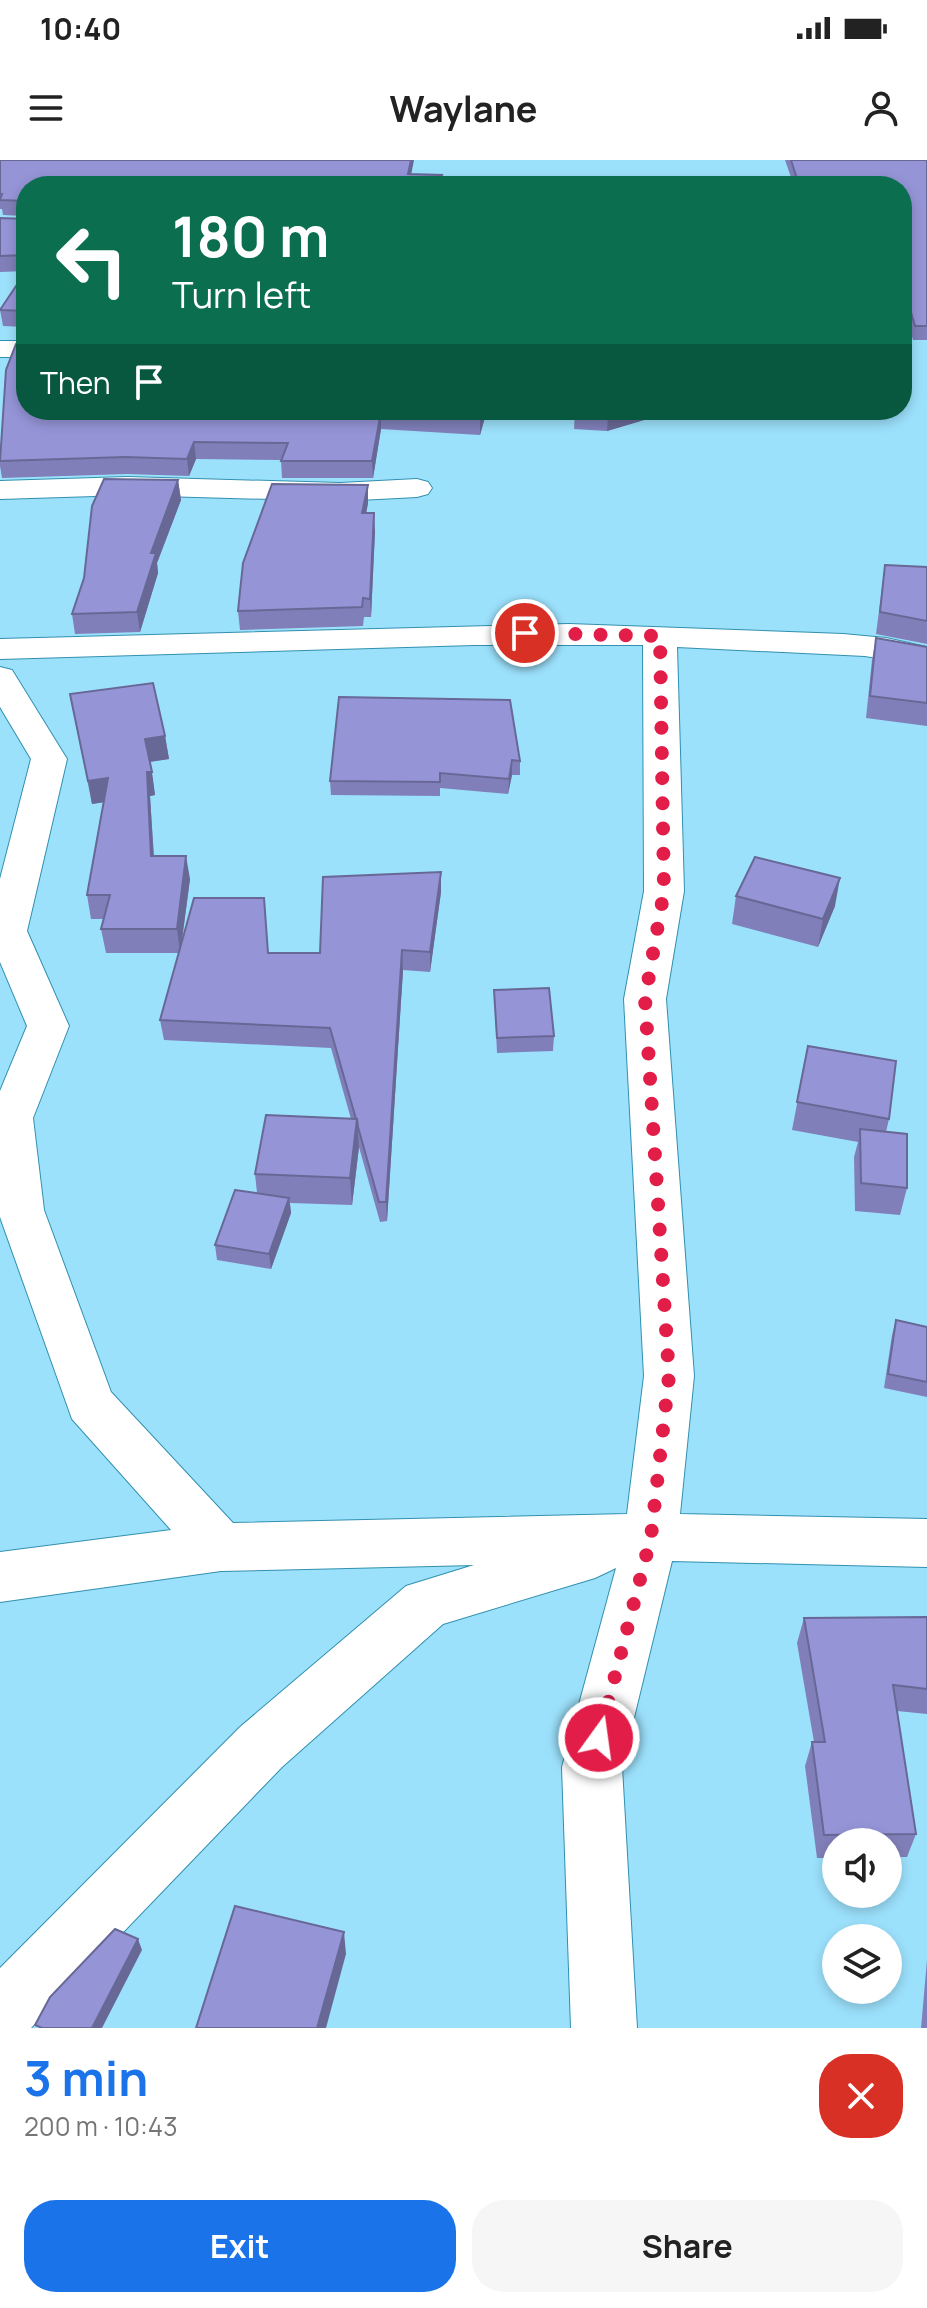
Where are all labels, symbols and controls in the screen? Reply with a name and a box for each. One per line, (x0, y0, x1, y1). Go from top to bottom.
text: 10:40 (40, 8, 121, 49)
text: Waylane (389, 84, 538, 133)
icon: menu (24, 86, 68, 130)
icon: person (859, 86, 903, 130)
text: 180 m (172, 197, 329, 274)
icon: left (40, 208, 144, 312)
text: Turn left (172, 270, 311, 319)
icon: arrive (127, 360, 171, 404)
text: Then (40, 362, 111, 403)
pin (491, 599, 559, 667)
icon: arrive (503, 611, 547, 655)
position arrow (557, 1696, 641, 1780)
map controls (822, 1828, 902, 2004)
button: sound (822, 1828, 902, 1908)
button: layers (822, 1924, 902, 2004)
text: 3 min (24, 2045, 148, 2110)
button: close (819, 2054, 903, 2138)
text: 200 m · 10:43 (24, 2108, 178, 2144)
button: Exit (24, 2200, 456, 2292)
button: Share (472, 2200, 903, 2292)

